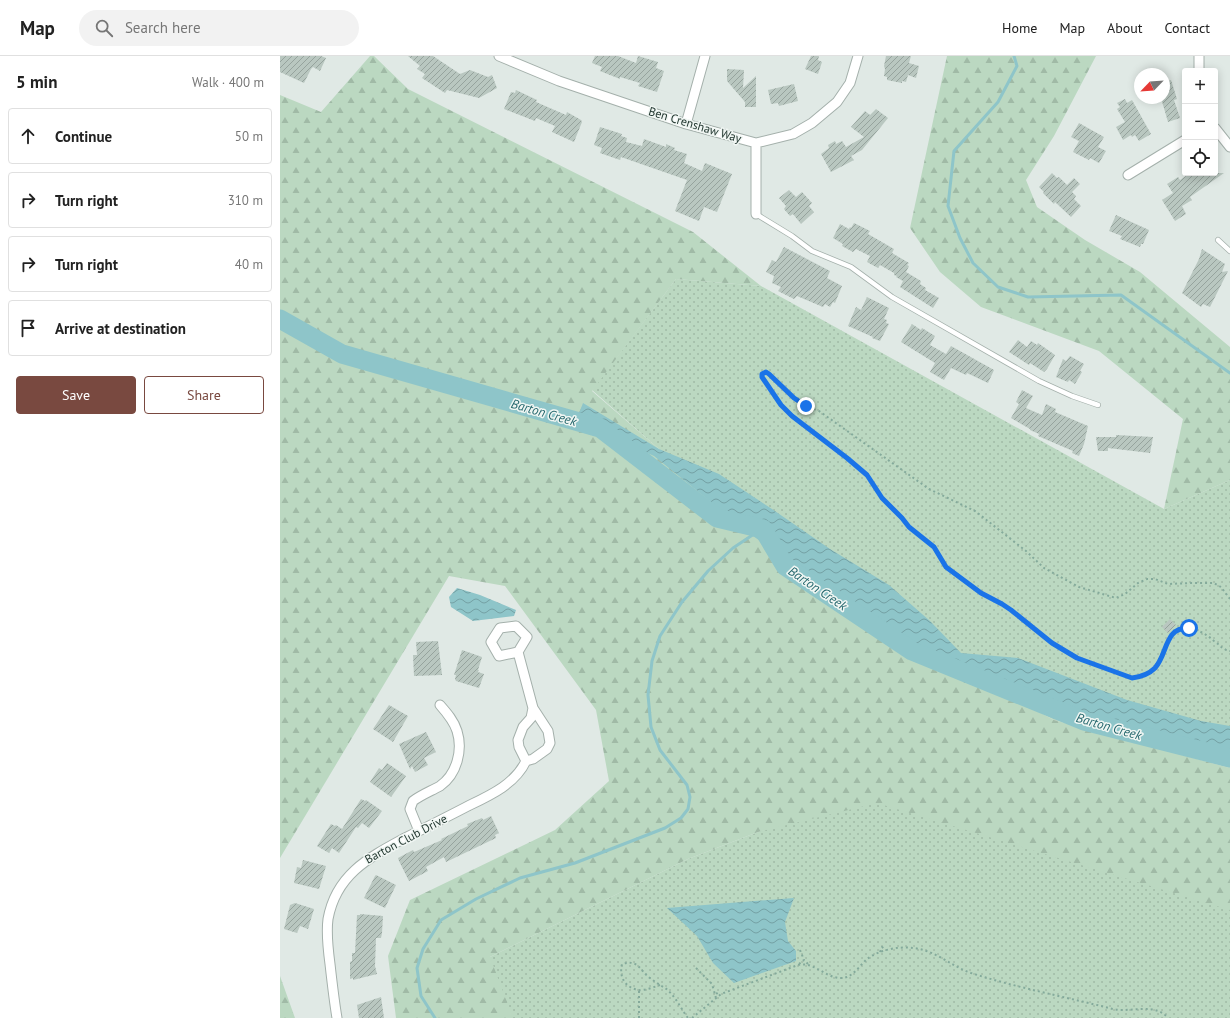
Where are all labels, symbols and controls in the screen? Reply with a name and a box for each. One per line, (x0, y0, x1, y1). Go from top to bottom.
search box (79, 10, 359, 46)
text: Map (20, 16, 55, 40)
icon: search (93, 17, 115, 39)
text: Search here (125, 18, 201, 37)
text: Home (1002, 19, 1037, 37)
text: Map (1059, 19, 1085, 37)
text: About (1107, 19, 1143, 37)
text: Contact (1165, 19, 1210, 37)
north arrow (1134, 68, 1170, 104)
map controls (1182, 68, 1218, 176)
button: + (1182, 68, 1218, 104)
text: 5 min (16, 71, 57, 93)
text: Walk · 400 m (192, 74, 264, 91)
street label: Ben Crenshaw Way (647, 103, 744, 146)
button: − (1182, 104, 1218, 140)
icon: ahead (17, 125, 39, 147)
text: Continue (55, 127, 112, 146)
text: 50 m (235, 128, 263, 145)
button: locate (1182, 140, 1218, 176)
icon: right (17, 189, 39, 211)
text: Turn right (55, 191, 118, 210)
text: 310 m (228, 192, 263, 209)
icon: right (17, 253, 39, 275)
text: Turn right (55, 255, 118, 274)
text: 40 m (235, 256, 263, 273)
icon: arrive (17, 317, 39, 339)
text: Arrive at destination (55, 319, 186, 338)
button: Save (16, 376, 136, 414)
button: Share (144, 376, 264, 414)
water label: Barton Creek (509, 395, 580, 430)
route end (797, 397, 815, 415)
water label: Barton Creek (785, 563, 851, 615)
route start (1180, 619, 1198, 637)
water label: Barton Creek (1074, 709, 1145, 744)
street label: Barton Club Drive (362, 811, 449, 867)

